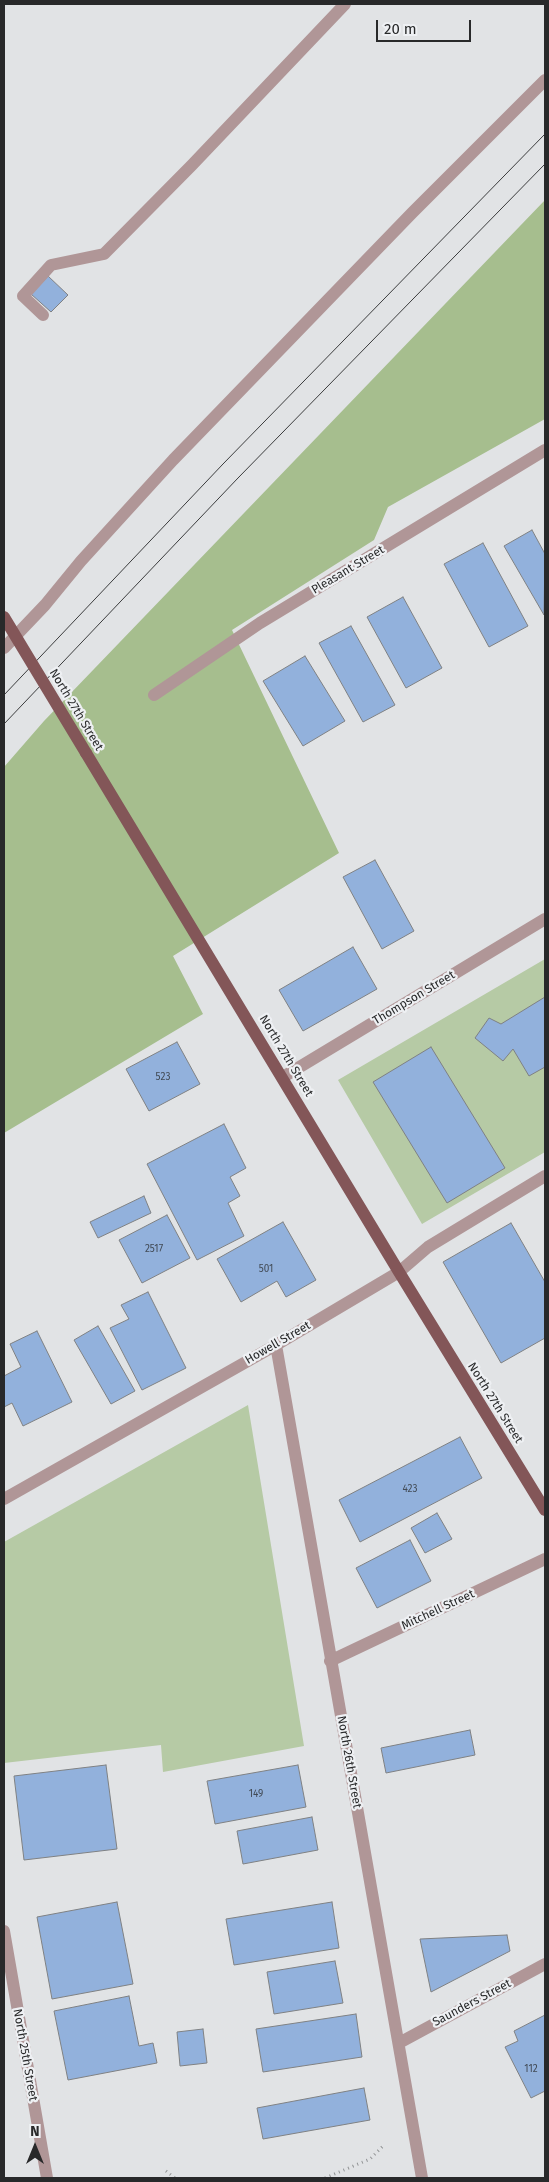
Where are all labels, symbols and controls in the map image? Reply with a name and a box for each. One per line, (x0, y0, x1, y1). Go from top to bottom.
scale bar (379, 10, 474, 42)
text: 20 m (384, 20, 417, 38)
street label: Pleasant Street (309, 543, 387, 597)
street label: North 27th Street (46, 667, 106, 753)
street label: Thompson Street (370, 968, 458, 1028)
street label: North 27th Street (256, 1013, 316, 1099)
house number: 523 (156, 1071, 170, 1083)
house number: 2517 (145, 1243, 163, 1255)
house number: 501 (259, 1263, 273, 1275)
street label: Howell Street (243, 1318, 313, 1368)
street label: North 27th Street (464, 1360, 526, 1446)
house number: 423 (402, 1483, 418, 1495)
street label: Mitchell Street (399, 1587, 477, 1633)
street label: North 26th Street (334, 1715, 364, 1809)
house number: 149 (249, 1788, 263, 1800)
street label: Saunders Street (430, 1976, 514, 2030)
street label: North 25th Street (10, 2008, 40, 2102)
house number: 112 (524, 2063, 538, 2075)
north arrow (10, 2122, 60, 2172)
text: N (30, 2123, 40, 2140)

